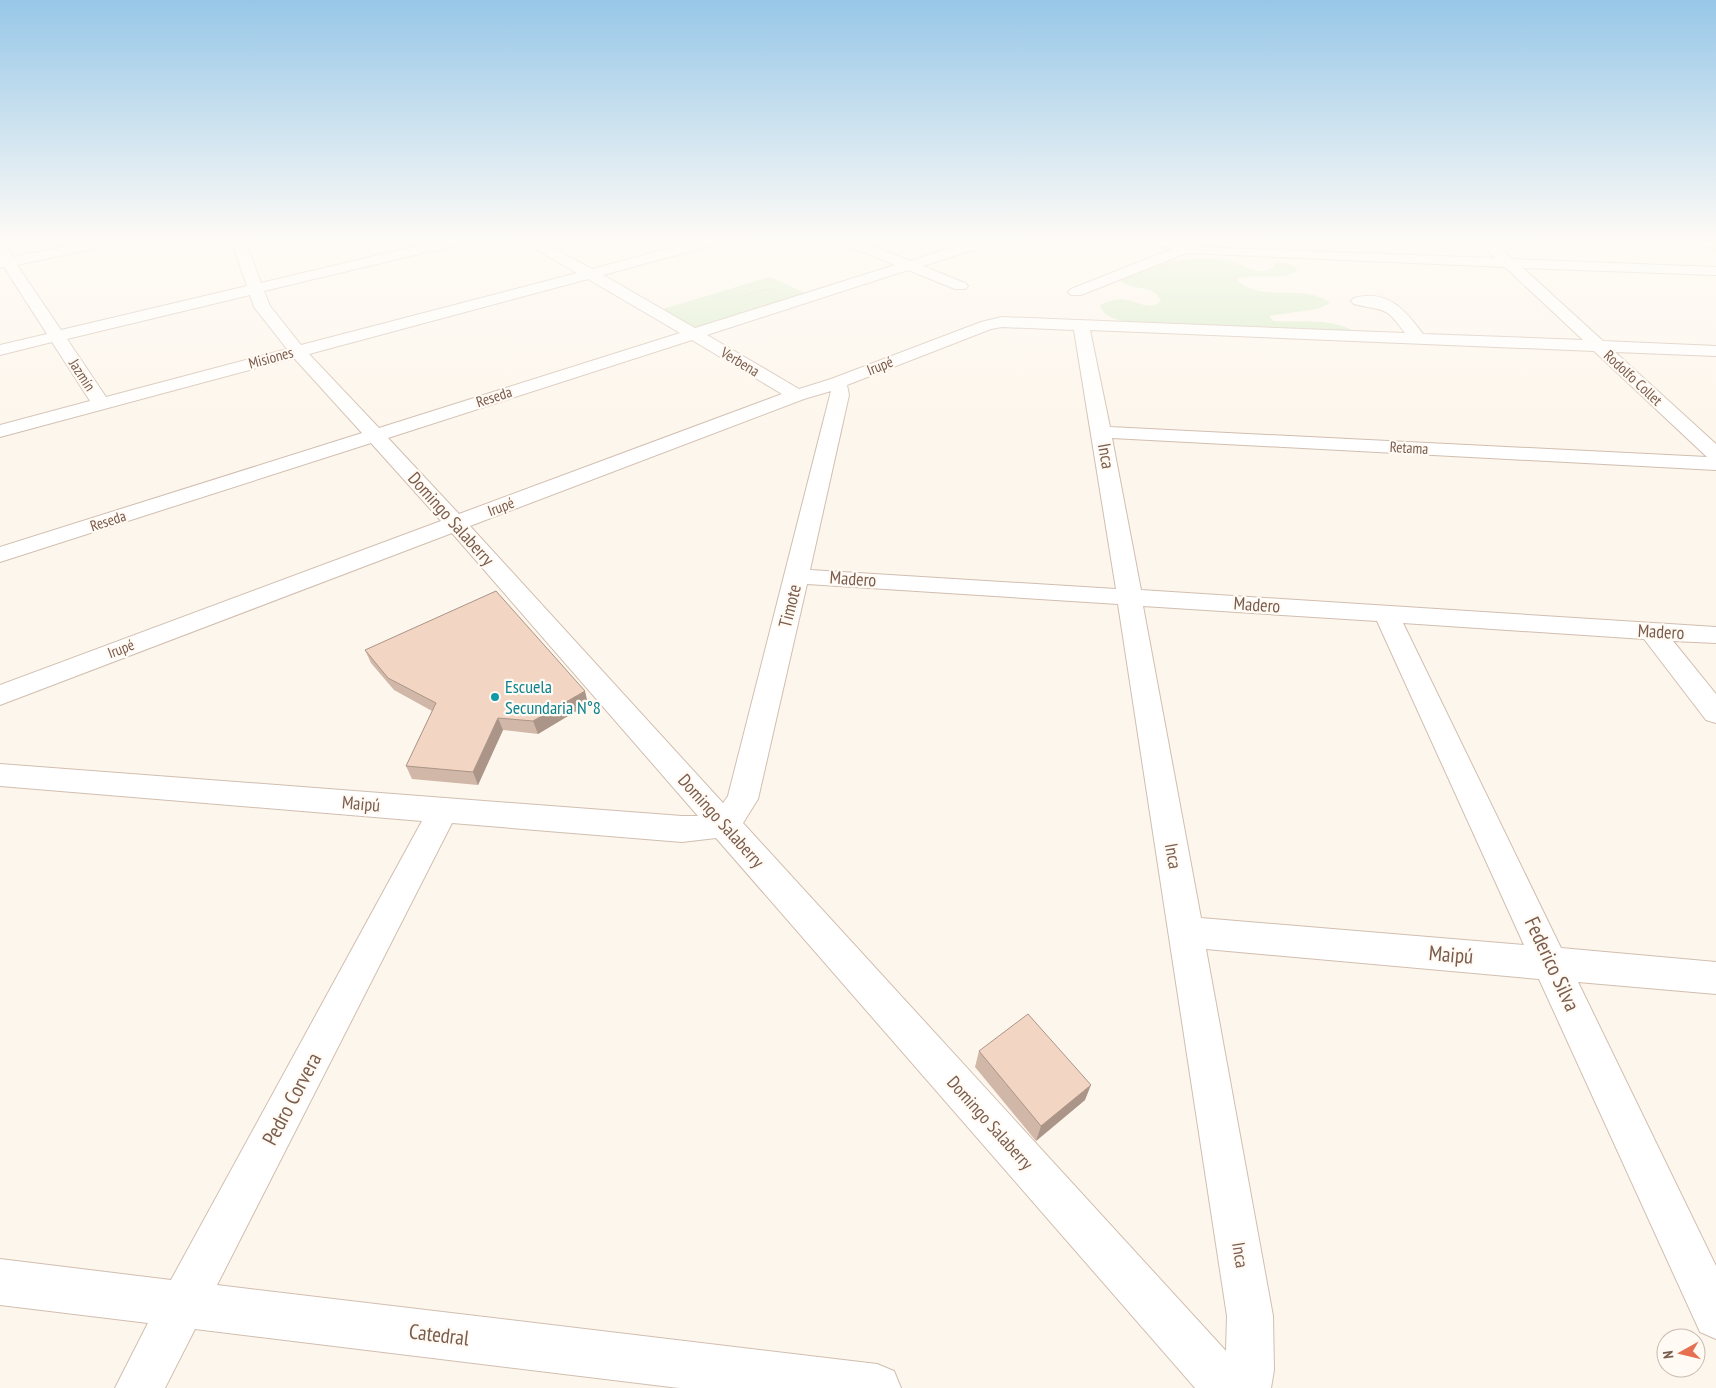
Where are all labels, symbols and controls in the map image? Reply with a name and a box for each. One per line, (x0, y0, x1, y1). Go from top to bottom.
street label: Misiones (246, 342, 295, 373)
street label: Verbena (717, 342, 763, 380)
street label: Rodolfo Collet (1600, 346, 1667, 410)
street label: Irupé (864, 352, 896, 379)
street label: Jazmín (64, 354, 100, 394)
street label: Reseda (474, 382, 514, 411)
street label: Retama (1389, 437, 1429, 458)
street label: Inca (1093, 441, 1120, 471)
street label: Domingo Salaberry (403, 467, 500, 570)
street label: Irupé (485, 493, 517, 520)
street label: Reseda (88, 506, 128, 535)
street label: Madero (829, 565, 877, 592)
street label: Timote (773, 582, 806, 630)
street label: Madero (1233, 591, 1281, 618)
street label: Madero (1637, 619, 1685, 644)
street label: Irupé (105, 635, 137, 662)
place label: Escuela Secundaria N°8 (505, 675, 601, 719)
marker: Escuela Secundaria N°8 (489, 691, 501, 703)
street label: Domingo Salaberry (673, 769, 770, 872)
street label: Maipú (341, 790, 381, 817)
street label: Inca (1160, 841, 1187, 871)
street label: Federico Silva (1519, 912, 1586, 1015)
street label: Maipú (1428, 939, 1474, 970)
street label: Pedro Corvera (256, 1048, 327, 1150)
street label: Domingo Salaberry (942, 1071, 1039, 1174)
street label: Inca (1227, 1240, 1254, 1269)
street label: Catedral (408, 1317, 471, 1352)
north arrow (1656, 1328, 1706, 1378)
text: N (1659, 1350, 1678, 1360)

